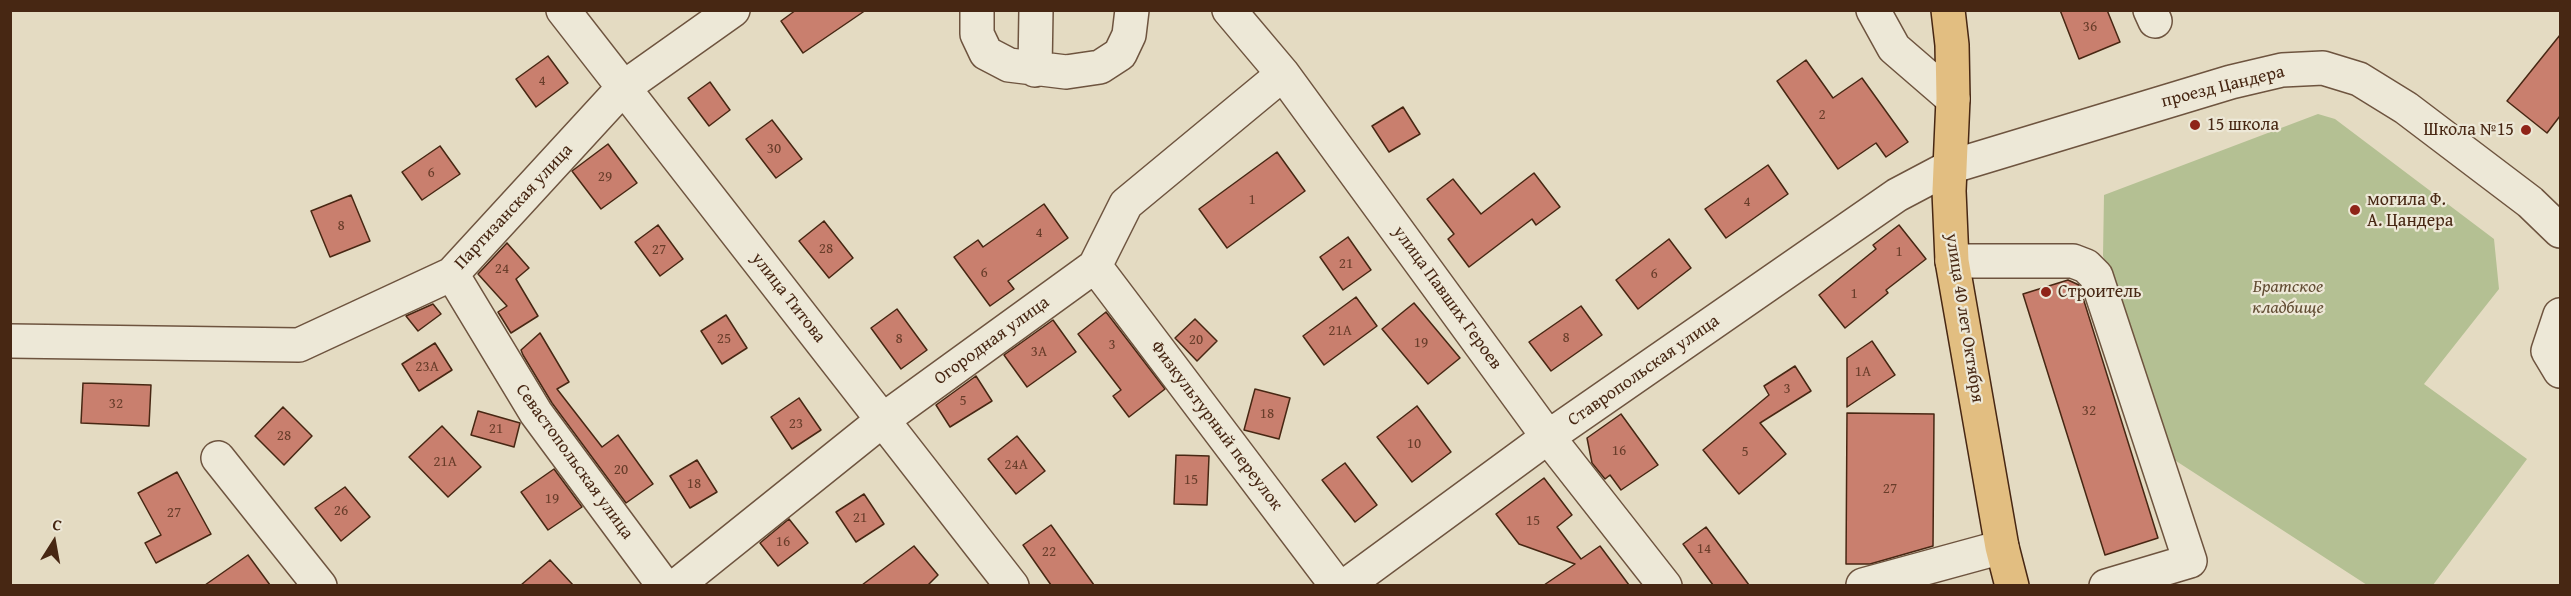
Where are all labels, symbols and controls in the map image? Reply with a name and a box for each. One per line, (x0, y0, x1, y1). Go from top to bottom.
house number: 36 (2083, 18, 2097, 36)
street label: проезд Цандера (2159, 61, 2287, 113)
house number: 4 (538, 72, 546, 90)
house number: 2 (1818, 106, 1826, 124)
place label: 15 школа (2207, 114, 2279, 136)
marker: 15 школа (2188, 118, 2202, 132)
place label: Школа №15 (2424, 119, 2514, 141)
marker: Школа №15 (2519, 123, 2533, 137)
street label: Партизанская улица (450, 140, 578, 274)
house number: 30 (767, 140, 781, 158)
house number: 6 (427, 164, 435, 182)
house number: 29 (598, 168, 612, 186)
place label: могила Ф. А. Цандера (2367, 189, 2453, 232)
house number: 1 (1248, 191, 1256, 209)
house number: 4 (1743, 193, 1751, 211)
marker: могила Ф. А. Цандера (2348, 203, 2362, 217)
house number: 8 (337, 217, 345, 235)
street label: улица Павших Героев (1388, 222, 1506, 374)
house number: 4 (1035, 224, 1043, 242)
street label: улица 40 лет Октября (1940, 232, 1988, 404)
house number: 28 (819, 240, 833, 258)
house number: 27 (652, 241, 666, 259)
house number: 1 (1895, 243, 1903, 261)
street label: улица Титова (746, 249, 830, 347)
house number: 21 (1339, 255, 1353, 273)
house number: 24 (495, 260, 509, 278)
house number: 6 (980, 264, 988, 282)
house number: 6 (1650, 265, 1658, 283)
park label: Братское кладбище (2252, 276, 2324, 318)
place label: Строитель (2058, 281, 2142, 303)
house number: 1 (1850, 285, 1858, 303)
marker: Строитель (2039, 285, 2053, 299)
street label: Огородная улица (930, 292, 1054, 390)
street label: Ставропольская улица (1564, 311, 1724, 431)
house number: 21А (1328, 322, 1352, 340)
house number: 8 (1562, 329, 1570, 347)
house number: 25 (717, 330, 731, 348)
house number: 8 (895, 330, 903, 348)
house number: 20 (1189, 331, 1203, 349)
house number: 19 (1414, 334, 1428, 352)
house number: 3 (1108, 336, 1116, 354)
street label: Физкультурный переулок (1145, 337, 1287, 515)
house number: 3А (1031, 343, 1047, 361)
house number: 23А (415, 358, 439, 376)
house number: 1А (1855, 363, 1871, 381)
street label: Севастопольская улица (510, 380, 638, 544)
house number: 3 (1783, 380, 1791, 398)
house number: 5 (959, 392, 967, 410)
house number: 32 (109, 395, 123, 413)
house number: 32 (2082, 402, 2096, 420)
house number: 18 (1260, 405, 1274, 423)
house number: 23 (789, 415, 803, 433)
house number: 21 (489, 420, 503, 438)
house number: 28 (277, 427, 291, 445)
house number: 10 (1407, 435, 1421, 453)
house number: 16 (1612, 442, 1626, 460)
house number: 5 (1741, 443, 1749, 461)
house number: 21А (433, 453, 457, 471)
house number: 24А (1004, 456, 1028, 474)
house number: 20 (614, 461, 628, 479)
house number: 15 (1184, 471, 1198, 489)
house number: 18 (687, 475, 701, 493)
house number: 27 (1883, 480, 1897, 498)
house number: 19 (545, 490, 559, 508)
house number: 26 (334, 502, 348, 520)
house number: 27 (167, 504, 181, 522)
house number: 21 (853, 509, 867, 527)
north arrow (24, 512, 84, 572)
text: С (51, 512, 64, 537)
house number: 15 (1526, 512, 1540, 530)
house number: 16 (776, 533, 790, 551)
house number: 14 (1697, 540, 1711, 558)
house number: 22 (1042, 543, 1056, 561)

